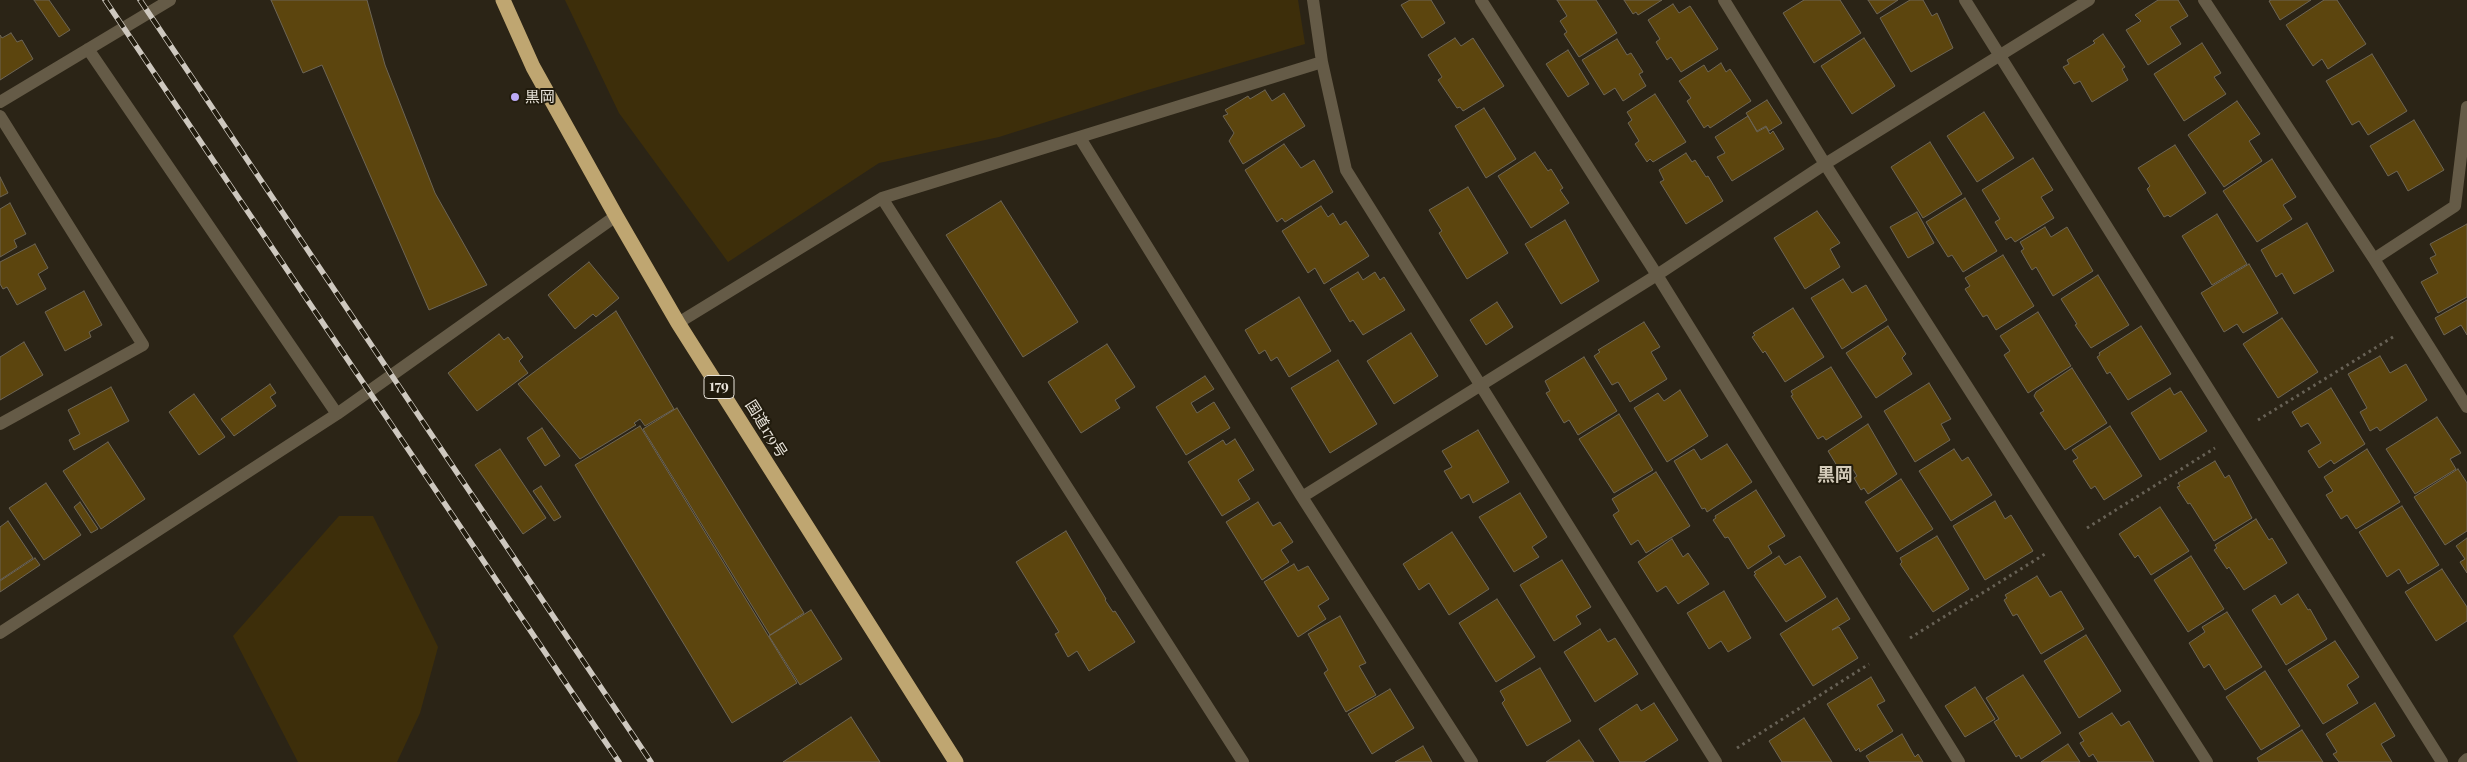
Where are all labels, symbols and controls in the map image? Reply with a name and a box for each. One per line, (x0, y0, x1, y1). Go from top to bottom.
place label: 黒岡 (525, 88, 555, 106)
marker: 黒岡 (509, 91, 521, 103)
road number: 179 (704, 376, 734, 398)
street label: 国道179号 (741, 397, 791, 461)
district label: 黒岡 (1817, 464, 1853, 486)

